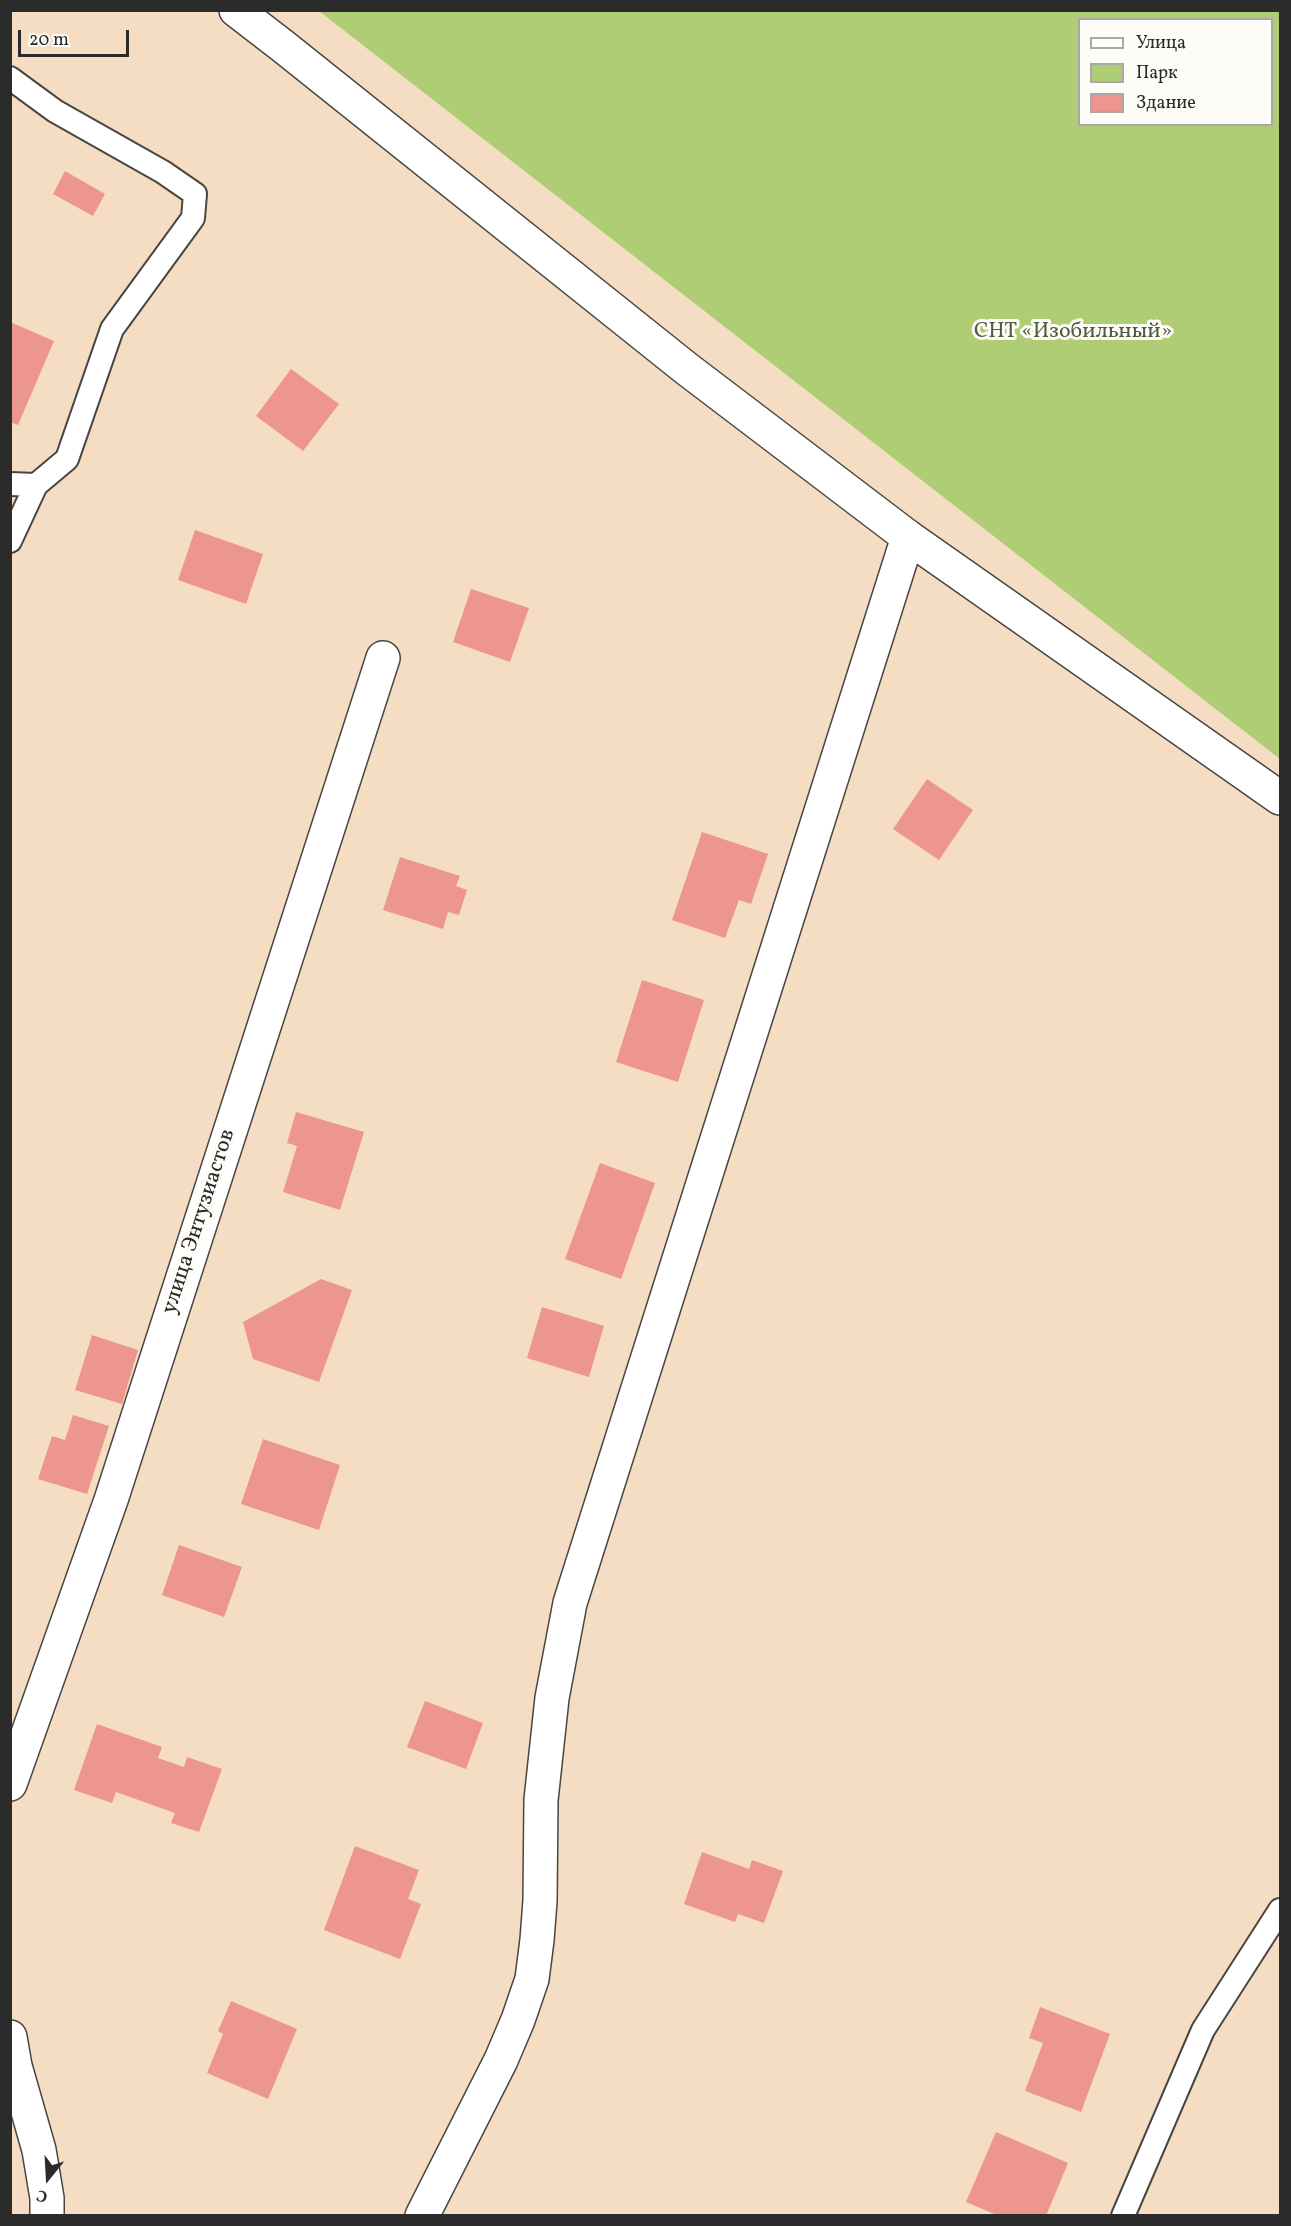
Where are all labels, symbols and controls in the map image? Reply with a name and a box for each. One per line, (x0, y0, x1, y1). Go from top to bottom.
scale bar (21, 18, 132, 56)
legend (1078, 18, 1273, 126)
text: 20 m (29, 28, 69, 53)
text: Улица (1136, 31, 1186, 56)
text: Парк (1136, 61, 1178, 86)
text: Здание (1136, 91, 1196, 116)
park label: СНТ «Изобильный» (974, 320, 1172, 346)
street label: улица Энтузиастов (158, 1126, 242, 1318)
north arrow (18, 2148, 78, 2208)
text: С (34, 2183, 51, 2207)

